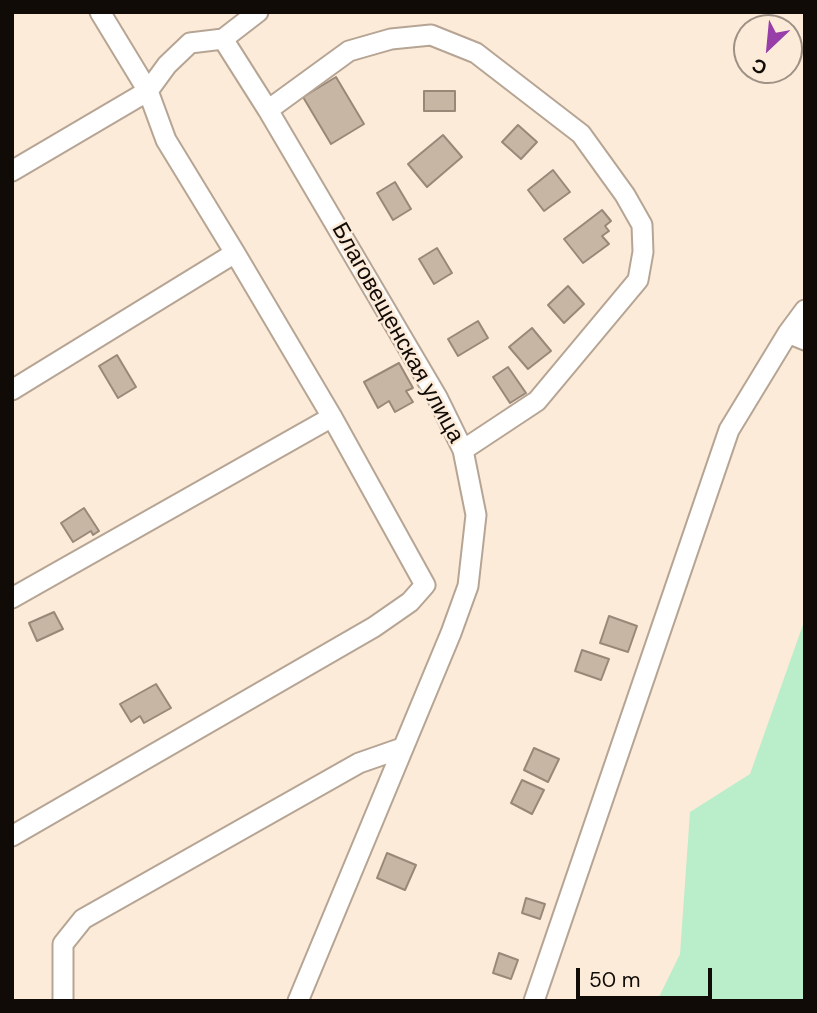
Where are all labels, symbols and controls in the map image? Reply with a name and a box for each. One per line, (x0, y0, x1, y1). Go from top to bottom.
north arrow (733, 14, 803, 84)
text: С (748, 52, 771, 81)
street label: Благовещенская улица (325, 218, 469, 448)
scale bar (579, 954, 716, 998)
text: 50 m (589, 966, 640, 994)

